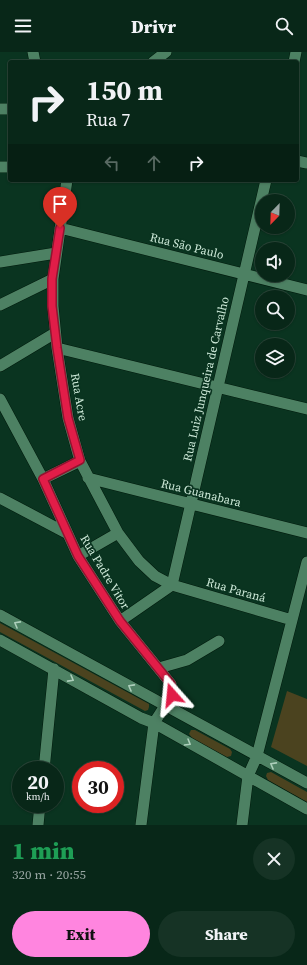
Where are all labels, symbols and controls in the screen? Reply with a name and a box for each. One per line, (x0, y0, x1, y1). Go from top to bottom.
text: Drivr (131, 14, 176, 39)
icon: menu (12, 15, 34, 37)
icon: search (273, 15, 295, 37)
text: 150 m (86, 71, 163, 109)
icon: right (20, 76, 72, 128)
text: Rua 7 (86, 107, 130, 132)
icon: left (101, 152, 123, 174)
icon: ahead (143, 152, 165, 174)
icon: right (185, 152, 207, 174)
pin (43, 187, 77, 228)
icon: arrive (49, 193, 71, 215)
north arrow (255, 194, 295, 234)
map controls (255, 194, 295, 378)
street label: Rua São Paulo (148, 229, 226, 263)
button: sound (255, 242, 295, 282)
button: search (255, 290, 295, 330)
street label: Rua Luiz Junqueira de Carvalho (179, 295, 233, 463)
button: layers (255, 338, 295, 378)
street label: Rua Acre (67, 372, 91, 422)
street label: Rua Guanabara (159, 475, 244, 511)
street label: Rua Padre Vitor (77, 532, 133, 612)
street label: Rua Paraná (204, 574, 268, 606)
one-way arrow (14, 622, 21, 629)
one-way arrow (67, 674, 74, 681)
position arrow (151, 674, 193, 716)
one-way arrow (128, 684, 135, 692)
one-way arrow (184, 738, 191, 745)
speed limit sign: 30 (72, 761, 124, 813)
one-way arrow (270, 762, 277, 769)
text: 20 (27, 768, 49, 796)
text: km/h (26, 790, 50, 803)
text: 1 min (12, 834, 75, 867)
button: close (253, 838, 295, 880)
text: 320 m · 20:55 (12, 866, 86, 883)
button: Exit (12, 911, 150, 957)
button: Share (158, 911, 295, 957)

